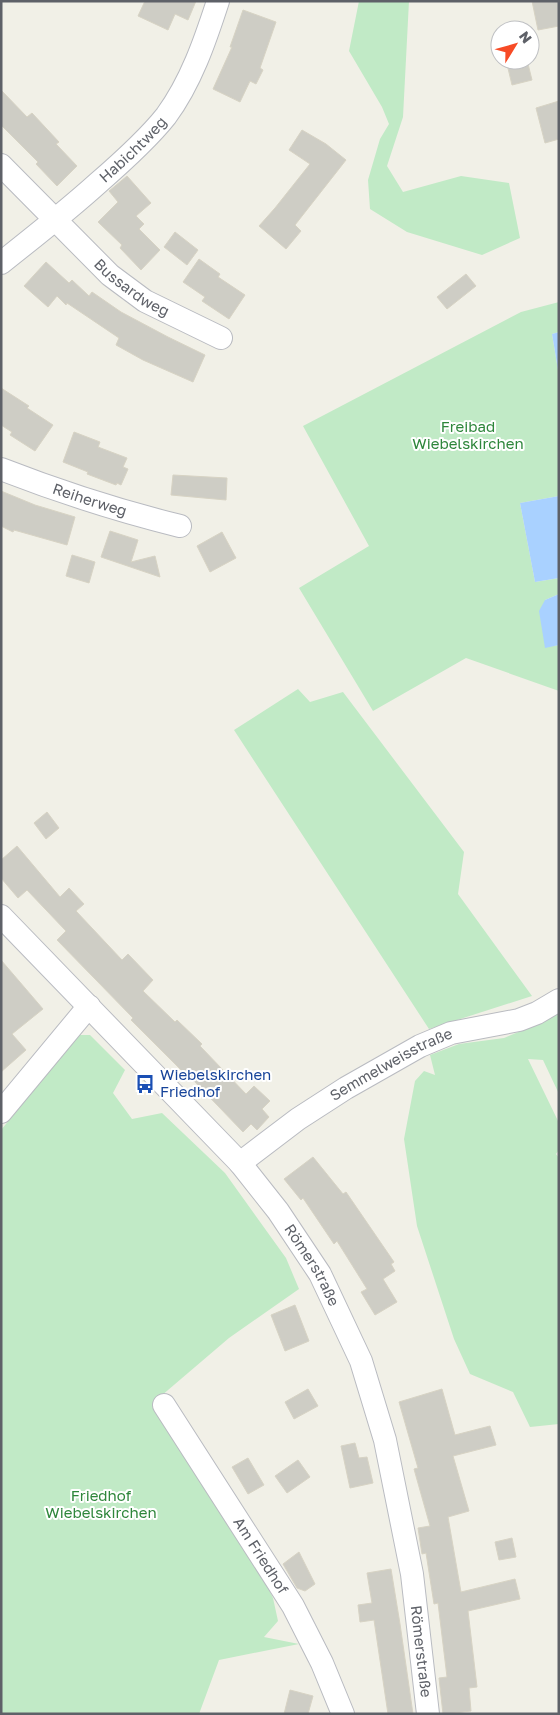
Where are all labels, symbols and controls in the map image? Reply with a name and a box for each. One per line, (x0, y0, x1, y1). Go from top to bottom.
north arrow (490, 20, 540, 70)
text: N (516, 28, 536, 46)
street label: Habichtweg (95, 113, 170, 186)
street label: Bussardweg (91, 254, 173, 319)
park label: Freibad Wiebelskirchen (412, 417, 524, 452)
street label: Reiherweg (51, 479, 129, 519)
street label: Semmelweisstraße (326, 1023, 455, 1104)
place label: Wiebelskirchen Friedhof (160, 1065, 271, 1100)
bus stop icon: Wiebelskirchen Friedhof (134, 1073, 156, 1095)
street label: Römerstraße (281, 1220, 344, 1309)
park label: Friedhof Wiebelskirchen (45, 1486, 157, 1521)
street label: Am Friedhof (230, 1513, 293, 1597)
street label: Römerstraße (408, 1604, 436, 1699)

